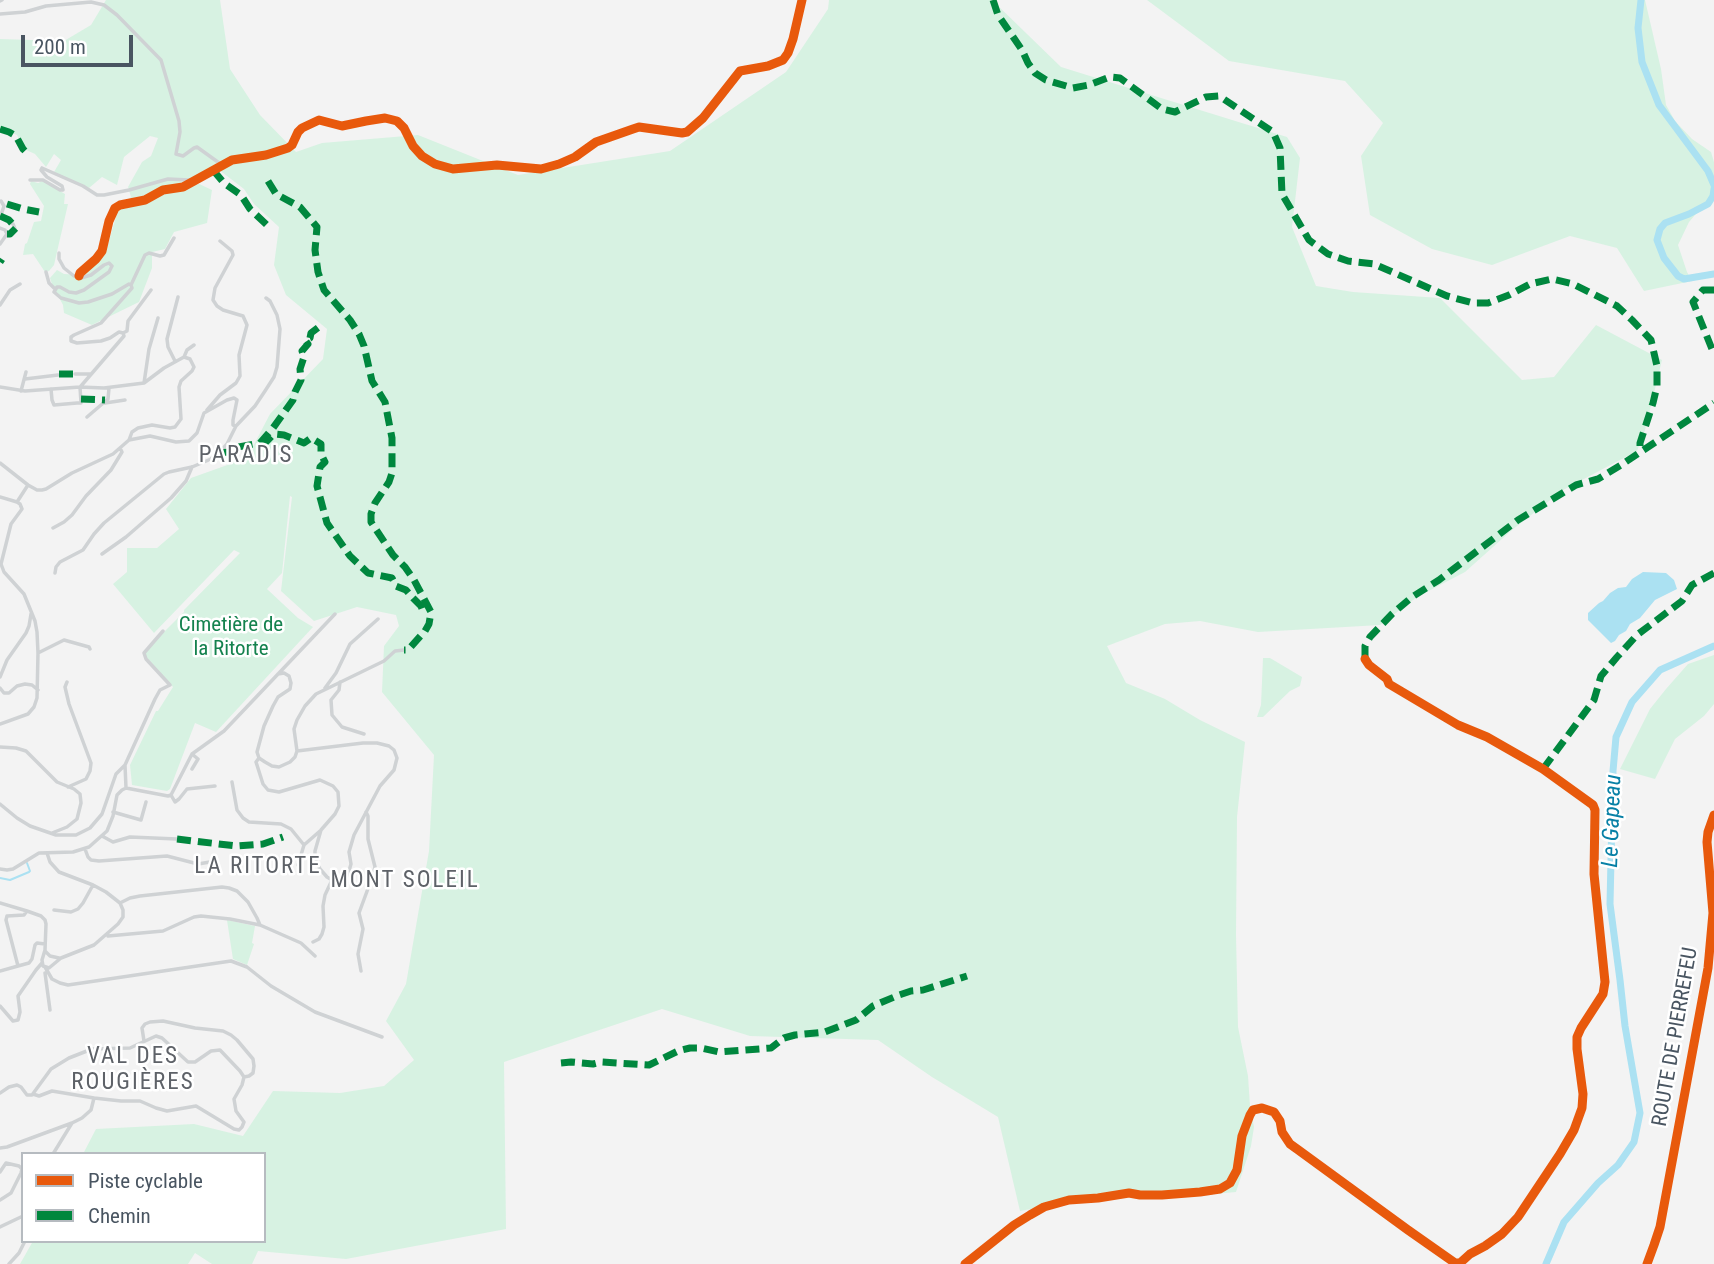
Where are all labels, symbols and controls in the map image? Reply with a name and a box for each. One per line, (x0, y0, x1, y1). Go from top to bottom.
scale bar (24, 21, 136, 65)
text: 200 m (34, 35, 86, 59)
district label: PARADIS (200, 442, 292, 470)
park label: Cimetière de la Ritorte (179, 613, 283, 663)
water label: Le Gapeau (1598, 774, 1628, 868)
district label: LA RITORTE (195, 853, 321, 881)
district label: MONT SOLEIL (332, 867, 478, 895)
street label: ROUTE DE PIERREFEU (1648, 945, 1704, 1129)
district label: VAL DES ROUGIÈRES (72, 1043, 194, 1097)
legend (21, 1152, 266, 1243)
text: Piste cyclable (88, 1169, 203, 1193)
text: Chemin (88, 1204, 151, 1228)

